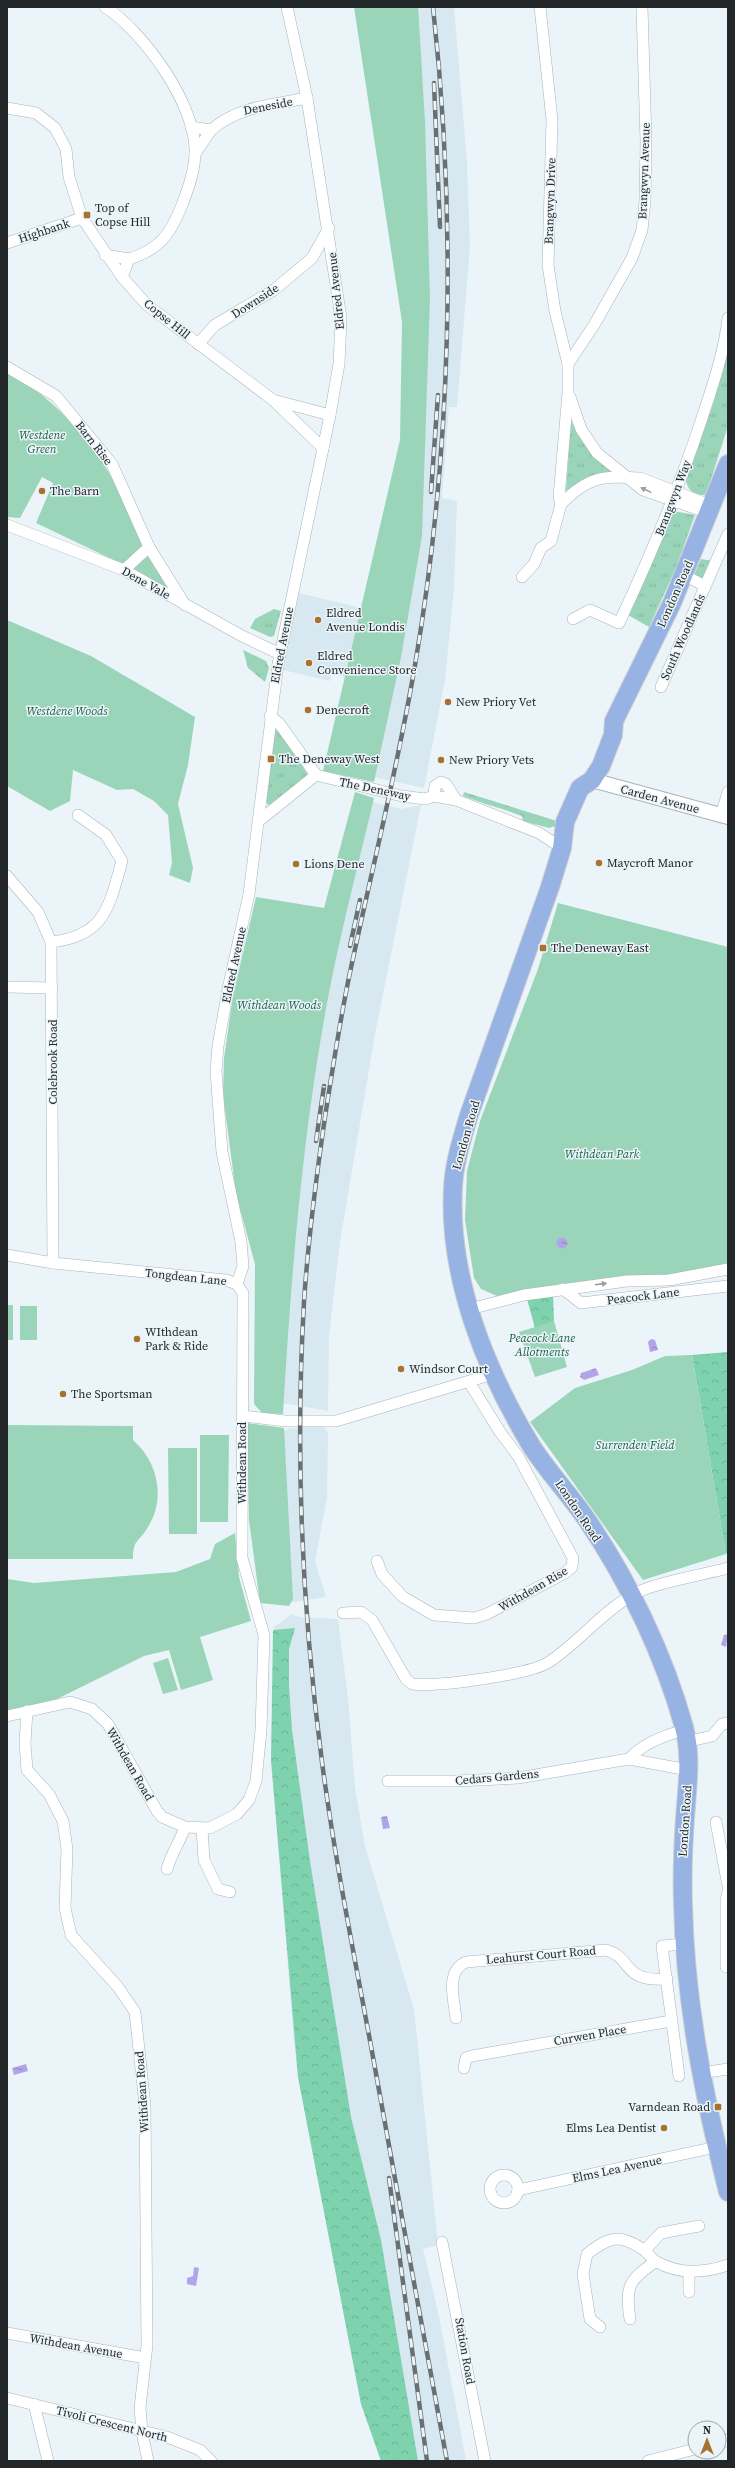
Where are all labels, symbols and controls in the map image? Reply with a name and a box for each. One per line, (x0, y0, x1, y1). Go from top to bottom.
street label: Deneside (242, 93, 294, 119)
street label: Brangwyn Avenue (634, 122, 654, 220)
street label: Brangwyn Drive (540, 157, 560, 245)
place label: Top of Copse Hill (95, 200, 151, 230)
marker: Top of Copse Hill (82, 210, 92, 220)
street label: Highbank (16, 215, 72, 247)
street label: Eldred Avenue (324, 252, 348, 330)
street label: Downside (228, 280, 282, 322)
street label: Copse Hill (140, 295, 194, 343)
street label: Barn Rise (72, 418, 116, 468)
park label: Westdene Green (19, 427, 65, 457)
street label: Brangwyn Way (651, 457, 695, 538)
place label: The Barn (50, 483, 99, 499)
marker: The Barn (37, 486, 47, 496)
one-way arrow (640, 487, 652, 493)
street label: London Road (653, 558, 697, 630)
street label: Dene Vale (119, 563, 173, 603)
street label: South Woodlands (657, 591, 709, 683)
street label: Eldred Avenue (267, 605, 297, 685)
place label: Eldred Avenue Londis (326, 605, 405, 635)
marker: Eldred Avenue Londis (313, 615, 323, 625)
place label: Eldred Convenience Store (317, 648, 417, 678)
marker: Eldred Convenience Store (304, 658, 314, 668)
place label: New Priory Vet (456, 694, 536, 710)
marker: New Priory Vet (443, 697, 453, 707)
place label: Denecroft (316, 702, 369, 718)
park label: Westdene Woods (26, 703, 108, 719)
marker: Denecroft (303, 705, 313, 715)
place label: The Deneway West (279, 751, 380, 767)
place label: New Priory Vets (449, 752, 534, 768)
marker: The Deneway West (266, 754, 276, 764)
marker: New Priory Vets (436, 755, 446, 765)
street label: The Deneway (338, 774, 413, 805)
street label: Carden Avenue (619, 781, 701, 817)
place label: Maycroft Manor (607, 855, 693, 871)
place label: Lions Dene (304, 856, 365, 872)
marker: Maycroft Manor (594, 858, 604, 868)
marker: Lions Dene (291, 859, 301, 869)
street label: Eldred Avenue (218, 925, 250, 1005)
place label: The Deneway East (551, 940, 649, 956)
marker: The Deneway East (538, 943, 548, 953)
park label: Withdean Woods (237, 997, 322, 1013)
street label: Colebrook Road (45, 1019, 61, 1105)
street label: London Road (448, 1098, 484, 1172)
park label: Withdean Park (565, 1146, 640, 1162)
street label: Tongdean Lane (144, 1265, 228, 1289)
one-way arrow (595, 1281, 607, 1287)
street label: Peacock Lane (606, 1284, 680, 1308)
place label: WIthdean Park & Ride (145, 1324, 208, 1354)
park label: Peacock Lane Allotments (508, 1330, 575, 1360)
marker: WIthdean Park & Ride (132, 1334, 142, 1344)
place label: Windsor Court (409, 1361, 488, 1377)
marker: Windsor Court (396, 1364, 406, 1374)
place label: The Sportsman (71, 1386, 153, 1402)
marker: The Sportsman (58, 1389, 68, 1399)
street label: Withdean Road (234, 1422, 250, 1504)
park label: Surrenden Field (596, 1437, 675, 1453)
street label: London Road (551, 1477, 605, 1545)
street label: Withdean Rise (495, 1563, 571, 1615)
street label: Withdean Road (103, 1724, 158, 1804)
street label: Cedars Gardens (454, 1765, 540, 1789)
street label: London Road (675, 1785, 695, 1857)
street label: Leahurst Court Road (485, 1942, 597, 1968)
street label: Curwen Place (552, 2021, 628, 2049)
street label: Withdean Road (131, 2050, 153, 2134)
place label: Varndean Road (628, 2099, 710, 2115)
marker: Varndean Road (713, 2102, 723, 2112)
place label: Elms Lea Dentist (566, 2120, 656, 2136)
marker: Elms Lea Dentist (659, 2123, 669, 2133)
street label: Elms Lea Avenue (571, 2152, 663, 2186)
street label: Station Road (451, 2316, 479, 2386)
street label: Withdean Avenue (28, 2330, 124, 2362)
street label: Tivoli Crescent North (55, 2402, 169, 2446)
north arrow (687, 2420, 727, 2460)
text: N (703, 2423, 711, 2438)

